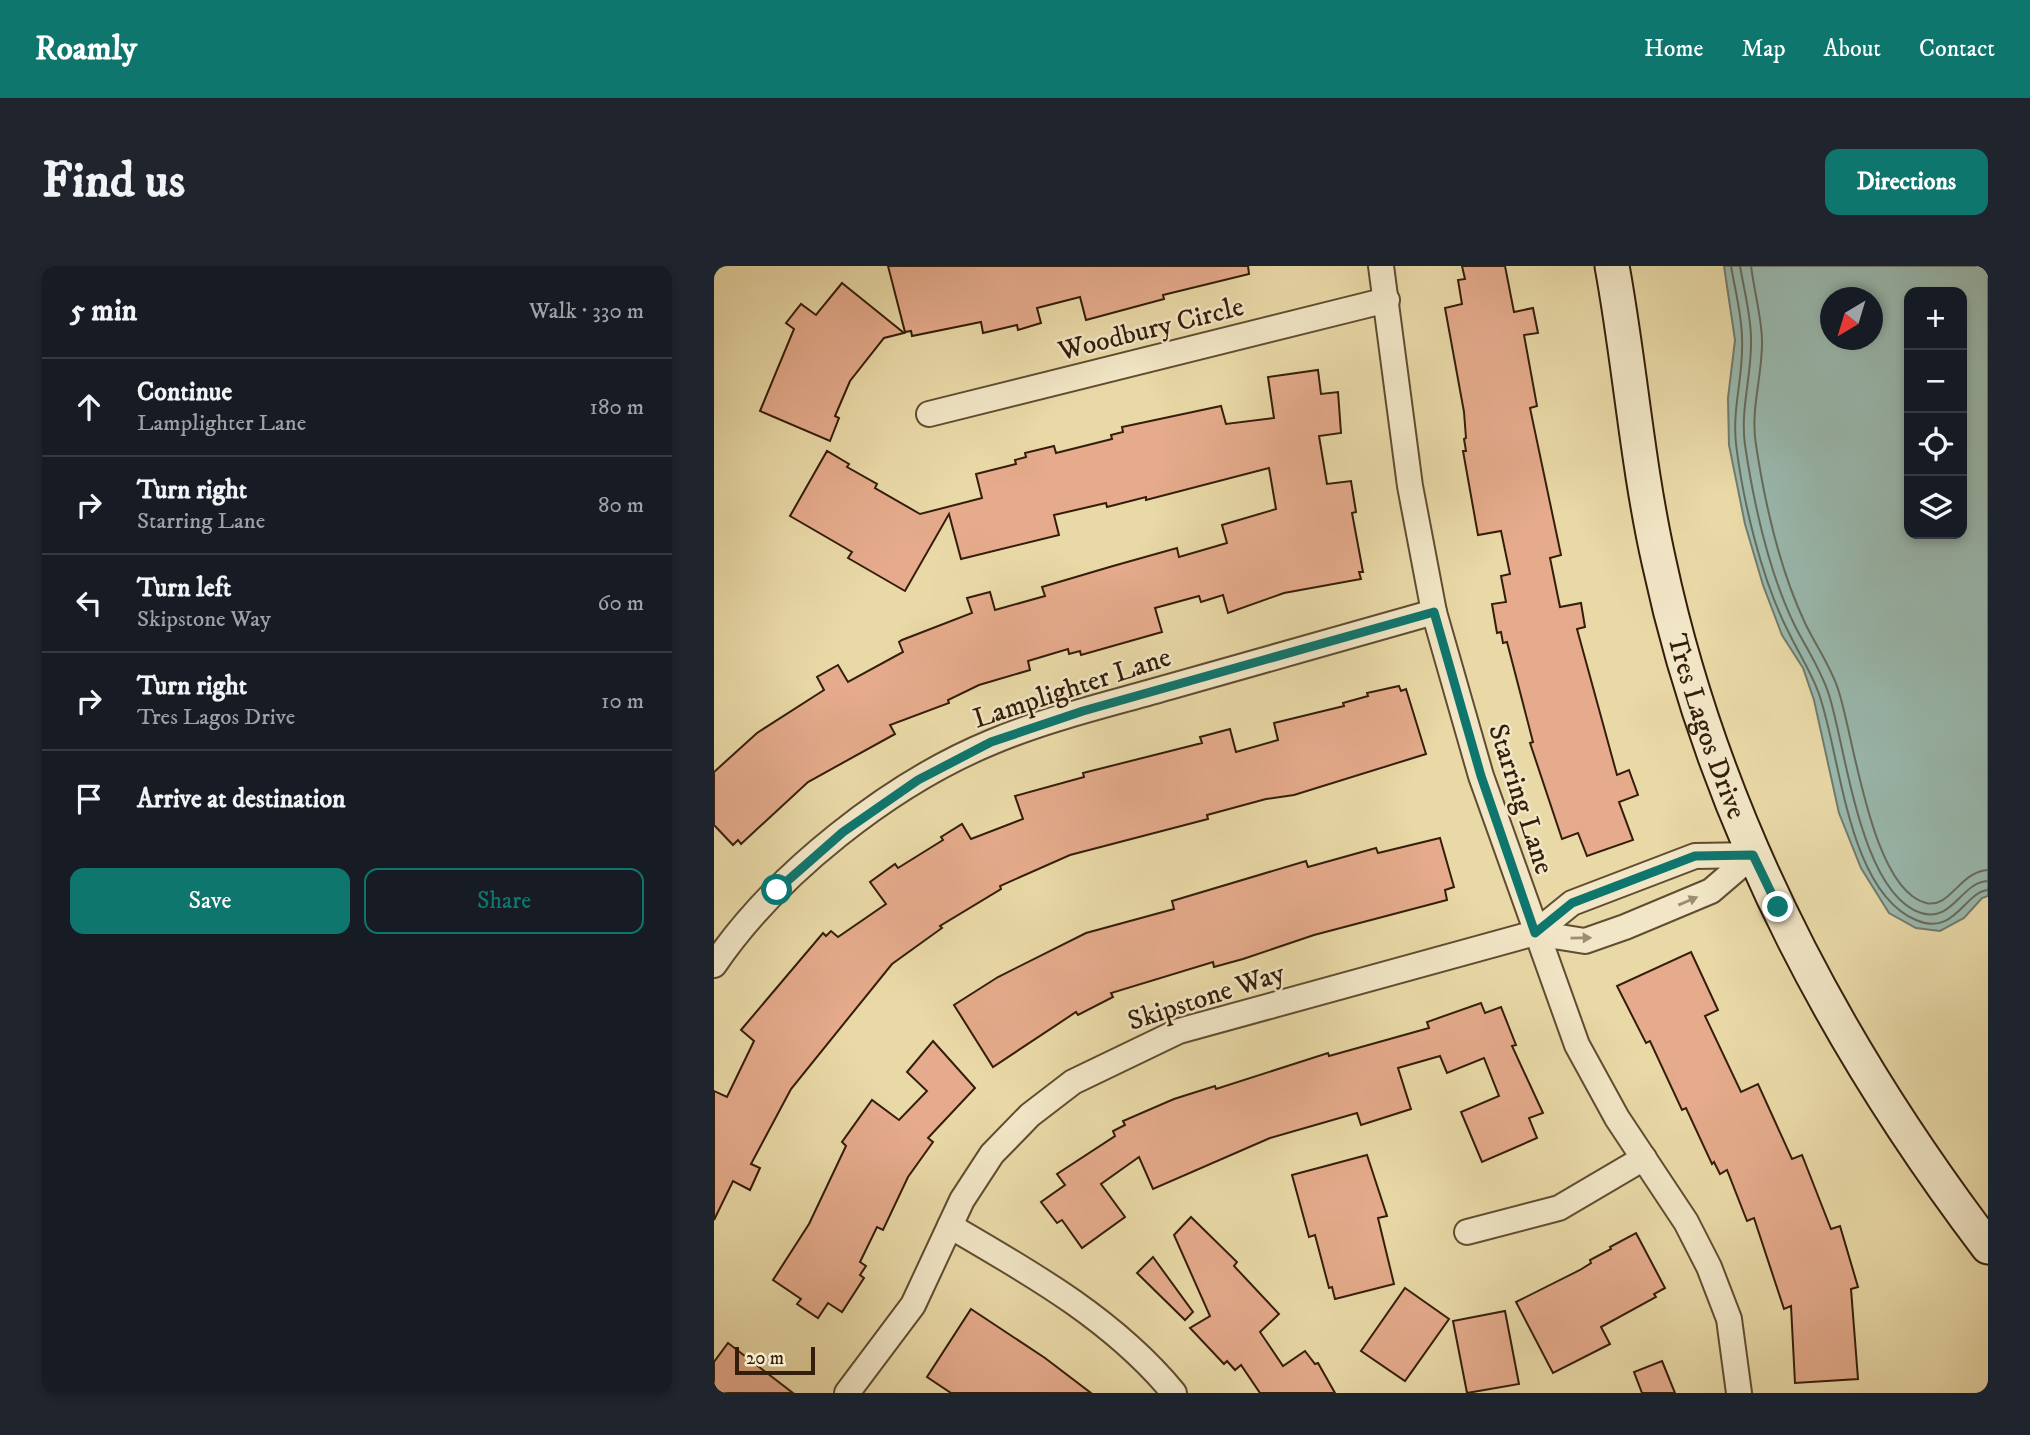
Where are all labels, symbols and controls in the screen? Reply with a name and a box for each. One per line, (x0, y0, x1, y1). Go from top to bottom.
text: Roamly (35, 29, 137, 70)
text: Home (1644, 34, 1703, 64)
text: Map (1741, 34, 1786, 64)
text: About (1824, 34, 1881, 64)
text: Contact (1919, 34, 1995, 64)
button: Directions (1825, 149, 1988, 215)
text: Find us (42, 151, 185, 213)
north arrow (1820, 287, 1883, 350)
map controls (1904, 287, 1967, 539)
button: + (1904, 287, 1967, 350)
street label: Woodbury Circle (1054, 289, 1247, 369)
text: 5 min (70, 293, 137, 330)
text: Walk · 330 m (529, 297, 644, 326)
button: − (1904, 350, 1967, 413)
text: Continue (137, 376, 232, 409)
icon: ahead (70, 388, 108, 426)
text: 180 m (589, 393, 644, 422)
text: Lamplighter Lane (137, 409, 306, 438)
button: locate (1904, 413, 1967, 476)
text: Turn right (137, 474, 247, 507)
button: layers (1904, 476, 1967, 539)
icon: right (70, 486, 108, 524)
text: 80 m (598, 491, 644, 520)
text: Starring Lane (137, 507, 265, 536)
text: Turn left (137, 572, 231, 605)
icon: left (70, 584, 108, 622)
text: 60 m (597, 589, 644, 618)
text: Skipstone Way (137, 605, 271, 634)
street label: Tres Lagos Drive (1660, 630, 1755, 824)
street label: Lamplighter Lane (969, 640, 1175, 736)
text: Turn right (137, 670, 247, 703)
icon: right (70, 682, 108, 720)
text: 10 m (601, 687, 644, 716)
text: Tres Lagos Drive (137, 703, 295, 732)
street label: Starring Lane (1480, 719, 1562, 879)
icon: arrive (70, 780, 108, 818)
text: Arrive at destination (137, 783, 346, 816)
button: Save (70, 868, 350, 934)
button: Share (364, 868, 644, 934)
route start (761, 874, 792, 905)
route end (1762, 891, 1793, 922)
one-way arrow (1677, 895, 1698, 906)
one-way arrow (1570, 933, 1592, 944)
street label: Skipstone Way (1123, 955, 1290, 1039)
scale bar (735, 1344, 816, 1376)
text: 20 m (746, 1347, 784, 1370)

